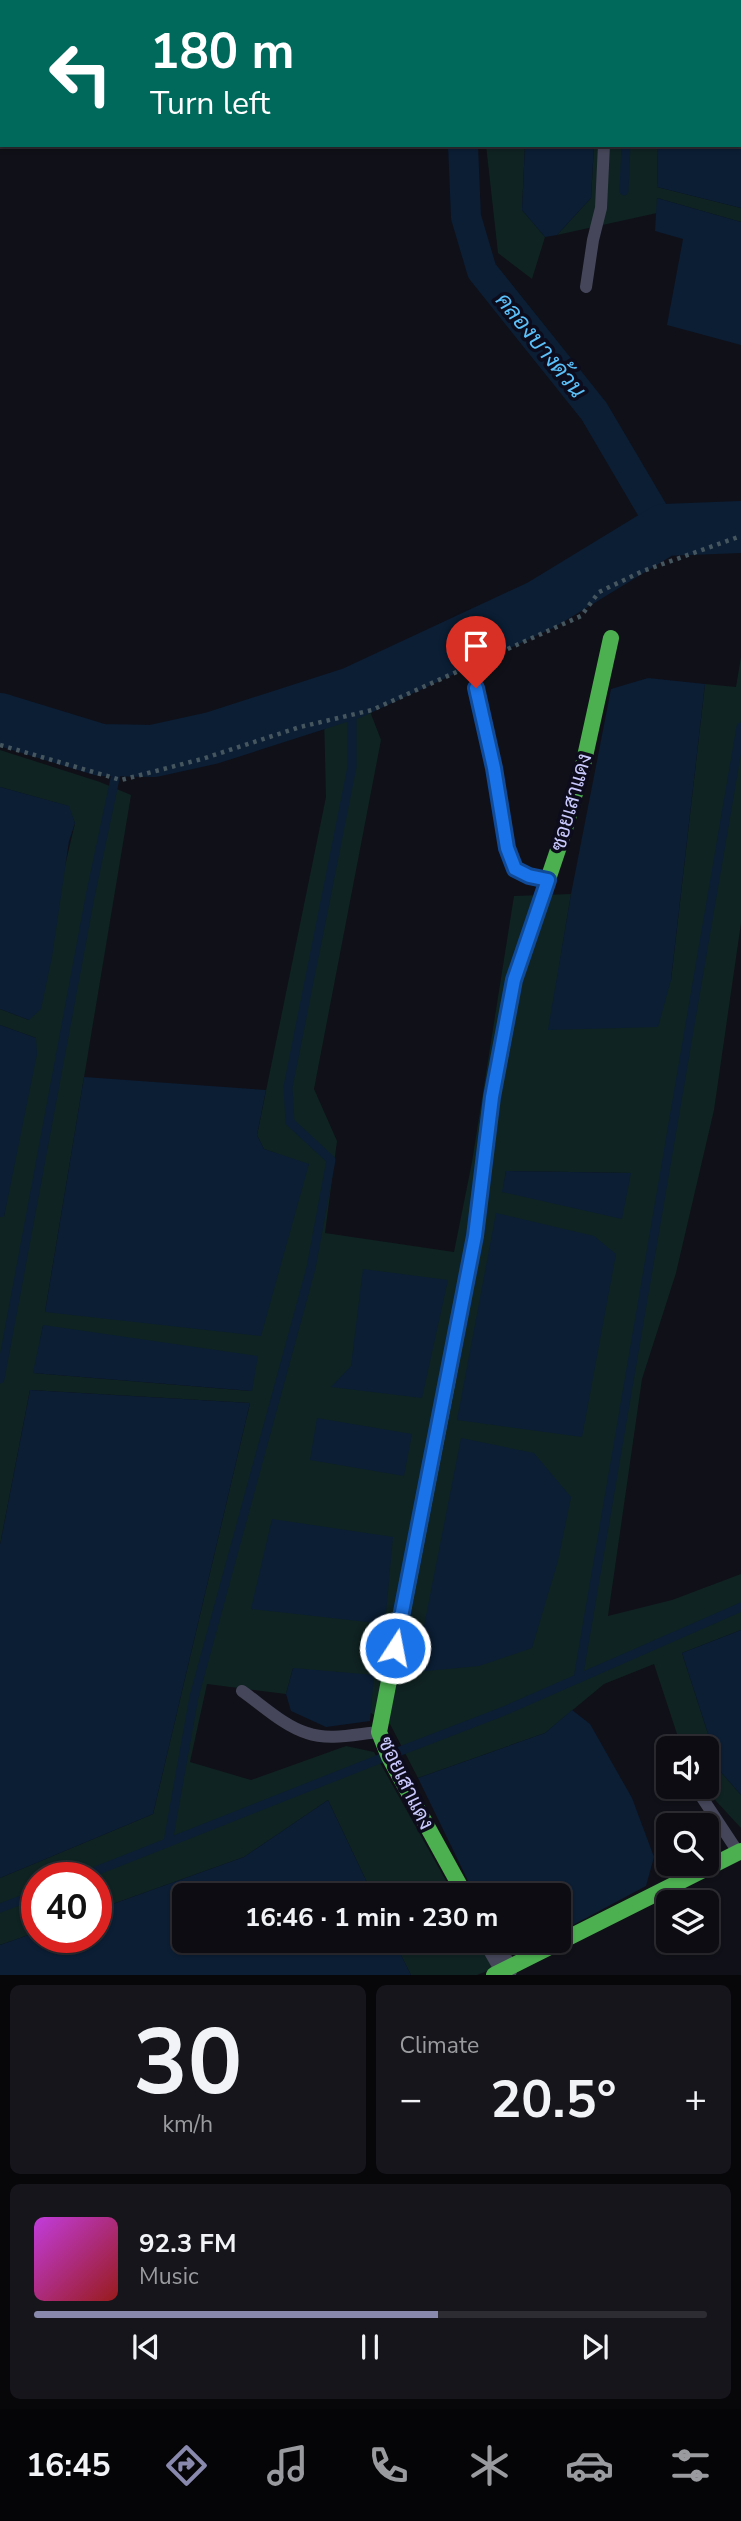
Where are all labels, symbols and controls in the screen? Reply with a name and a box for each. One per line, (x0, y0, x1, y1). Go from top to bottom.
text: 180 m (150, 18, 294, 85)
icon: left (35, 28, 126, 119)
text: Turn left (150, 82, 270, 125)
water label: คลองบางด้วน (488, 286, 593, 405)
pin (446, 616, 506, 688)
icon: arrive (457, 627, 495, 665)
street label: ซอยเสาแดง (544, 750, 598, 854)
position arrow (358, 1611, 432, 1685)
street label: ซอยเสาแดง (371, 1732, 441, 1834)
map controls (656, 1736, 719, 1953)
button: sound (656, 1736, 719, 1799)
button: search (656, 1813, 719, 1876)
speed limit sign: 40 (21, 1862, 112, 1953)
button: layers (656, 1890, 719, 1953)
text: 16:46 · 1 min · 230 m (245, 1900, 498, 1935)
text: 30 (133, 2001, 242, 2125)
text: Climate (400, 2030, 479, 2061)
text: 20.5° (490, 2064, 616, 2135)
text: − (400, 2074, 422, 2125)
text: + (684, 2074, 707, 2125)
text: km/h (162, 2109, 213, 2140)
text: 92.3 FM (139, 2226, 236, 2261)
text: Music (139, 2261, 199, 2292)
icon: previous (127, 2328, 165, 2366)
icon: pause (351, 2328, 389, 2366)
icon: next (576, 2328, 614, 2366)
icon: directions (162, 2441, 211, 2490)
icon: music (263, 2441, 312, 2490)
icon: phone (364, 2441, 413, 2490)
icon: climate (465, 2441, 514, 2490)
icon: car (565, 2441, 614, 2490)
icon: filters (666, 2441, 715, 2490)
text: 16:45 (26, 2444, 111, 2487)

